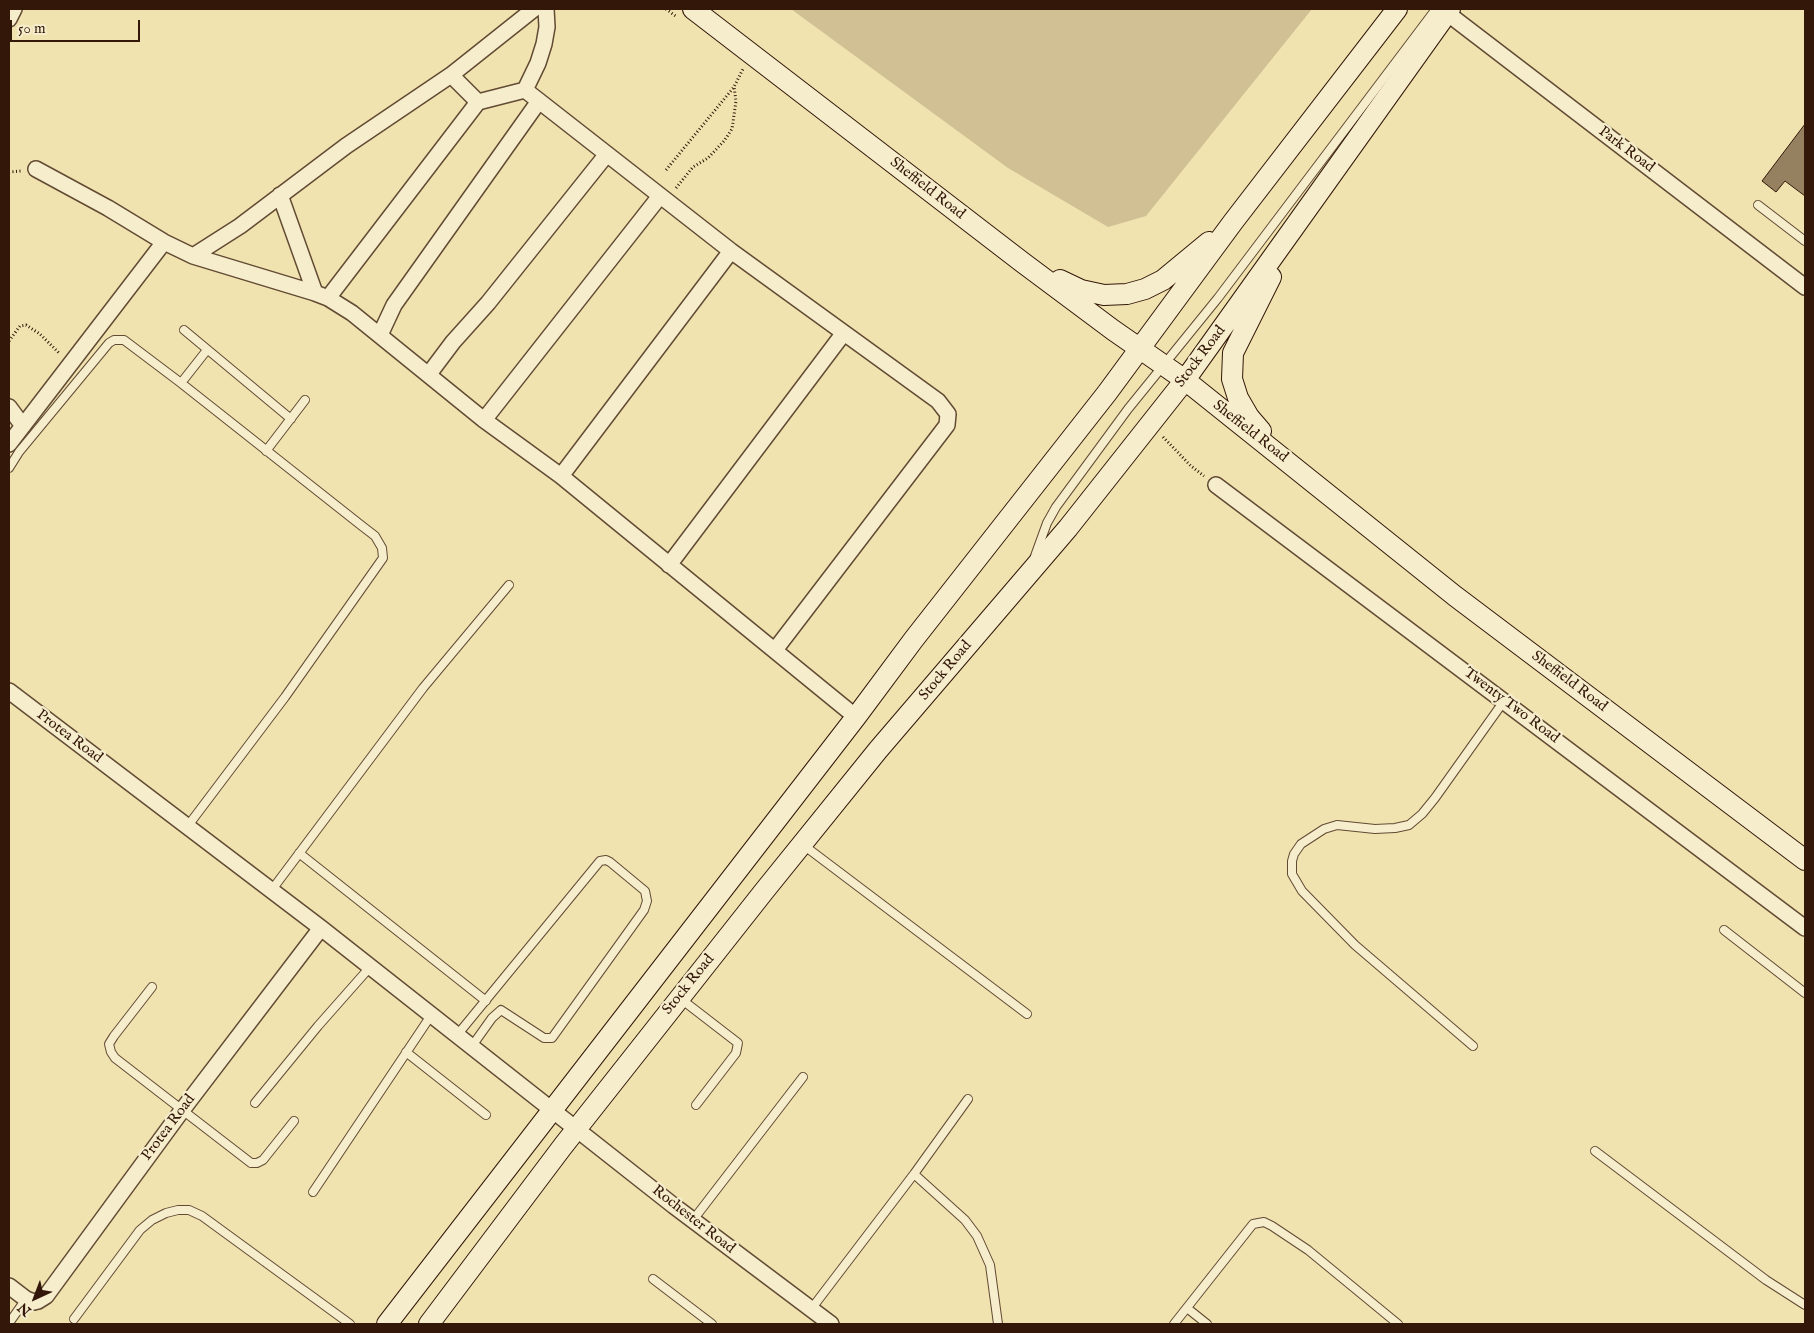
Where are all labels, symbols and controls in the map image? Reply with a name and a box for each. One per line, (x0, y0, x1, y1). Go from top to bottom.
scale bar (12, 10, 142, 42)
text: 50 m (18, 19, 46, 38)
street label: Park Road (1594, 123, 1658, 177)
street label: Sheffield Road (886, 154, 968, 224)
street label: Stock Road (1172, 323, 1230, 391)
street label: Sheffield Road (1209, 397, 1291, 467)
street label: Stock Road (916, 637, 976, 705)
street label: Sheffield Road (1528, 648, 1610, 716)
street label: Twenty Two Road (1460, 664, 1562, 748)
street label: Protea Road (32, 706, 106, 768)
street label: Stock Road (659, 951, 719, 1019)
street label: Protea Road (138, 1091, 200, 1165)
street label: Rochester Road (648, 1182, 738, 1258)
north arrow (10, 1273, 60, 1323)
text: N (14, 1298, 35, 1320)

